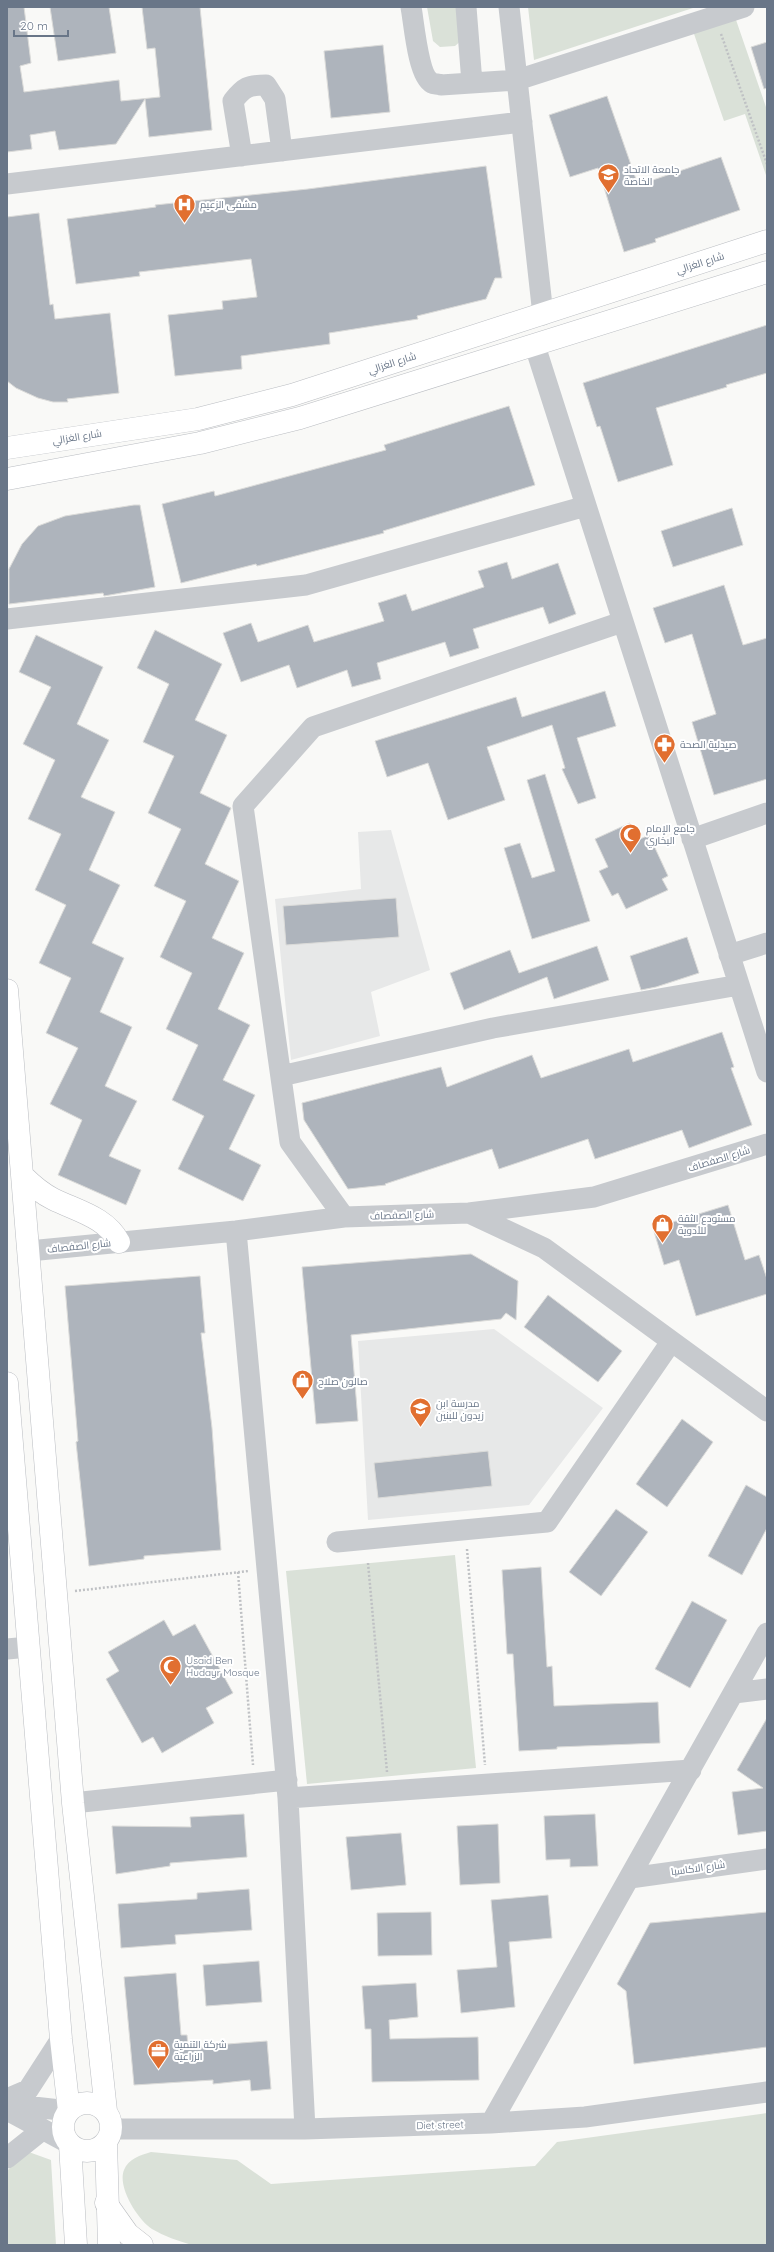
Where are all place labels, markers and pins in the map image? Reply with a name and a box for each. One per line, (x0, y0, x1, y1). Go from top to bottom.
school or university icon: جامعة الاتحاد الخاصة (595, 162, 621, 195)
place label: جامعة الاتحاد الخاصة (624, 163, 679, 188)
hospital icon: مشفى الزعيم (172, 191, 198, 224)
place label: مشفى الزعيم (200, 198, 257, 212)
pharmacy icon: صيدلية الصحة (652, 731, 678, 764)
place label: صيدلية الصحة (680, 738, 736, 751)
mosque icon: جامع الإمام البخاري (617, 821, 643, 854)
place label: جامع الإمام البخاري (646, 822, 695, 848)
shop icon: مستودع الثقة للأدوية (650, 1211, 676, 1244)
place label: مستودع الثقة للأدوية (678, 1212, 735, 1237)
shop icon: صالون صلاح (290, 1368, 316, 1401)
place label: صالون صلاح (318, 1375, 368, 1388)
school or university icon: مدرسة ابن زيدون للبنين (408, 1396, 434, 1429)
place label: مدرسة ابن زيدون للبنين (436, 1397, 484, 1422)
mosque icon: Usaid Ben Hudayr Mosque (157, 1653, 183, 1686)
place label: Usaid Ben Hudayr Mosque (186, 1654, 260, 1679)
office icon: شركة التنمية الزراعية (146, 2037, 172, 2070)
place label: شركة التنمية الزراعية (174, 2038, 227, 2063)

